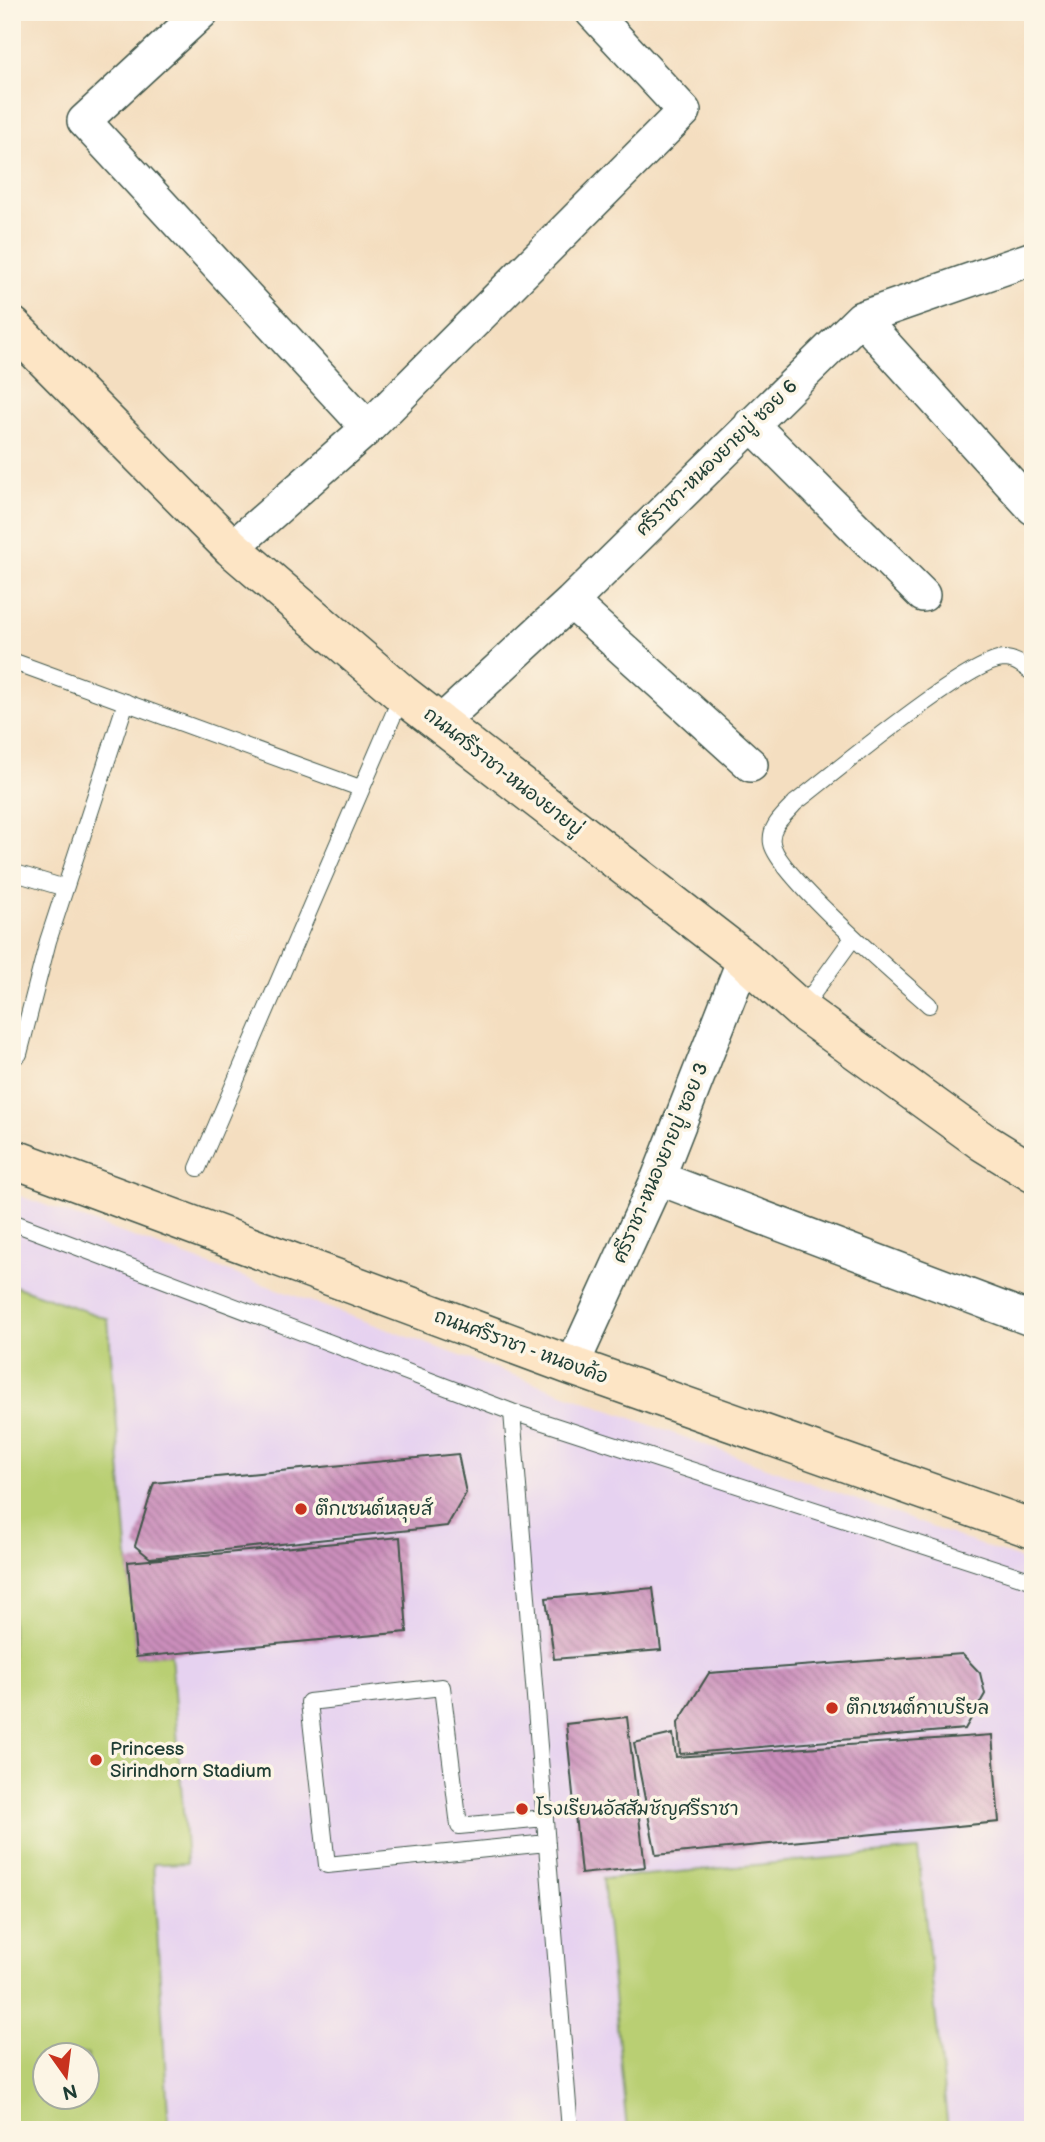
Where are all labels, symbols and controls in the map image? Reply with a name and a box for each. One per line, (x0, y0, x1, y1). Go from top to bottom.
street label: ศรีราชา-หนองยายบู่ ซอย 6 (631, 374, 804, 543)
street label: ถนนศรีราชา-หนองยายบู่ (418, 702, 588, 843)
street label: ศรีราชา-หนองยายบู่ ซอย 3 (607, 1059, 716, 1267)
street label: ถนนศรีราชา - หนองค้อ (431, 1304, 611, 1389)
place label: ตึกเซนต์หลุยส์ (315, 1496, 434, 1523)
marker: ตึกเซนต์หลุยส์ (293, 1501, 309, 1517)
place label: ตึกเซนต์กาเบรียล (846, 1695, 989, 1720)
marker: ตึกเซนต์กาเบรียล (824, 1700, 840, 1716)
place label: Princess Sirindhorn Stadium (110, 1738, 272, 1783)
marker: Princess Sirindhorn Stadium (88, 1752, 104, 1768)
place label: โรงเรียนอัสสัมชัญศรีราชา (536, 1796, 739, 1821)
marker: โรงเรียนอัสสัมชัญศรีราชา (514, 1801, 530, 1817)
north arrow (32, 2040, 102, 2110)
text: N (60, 2078, 79, 2104)

